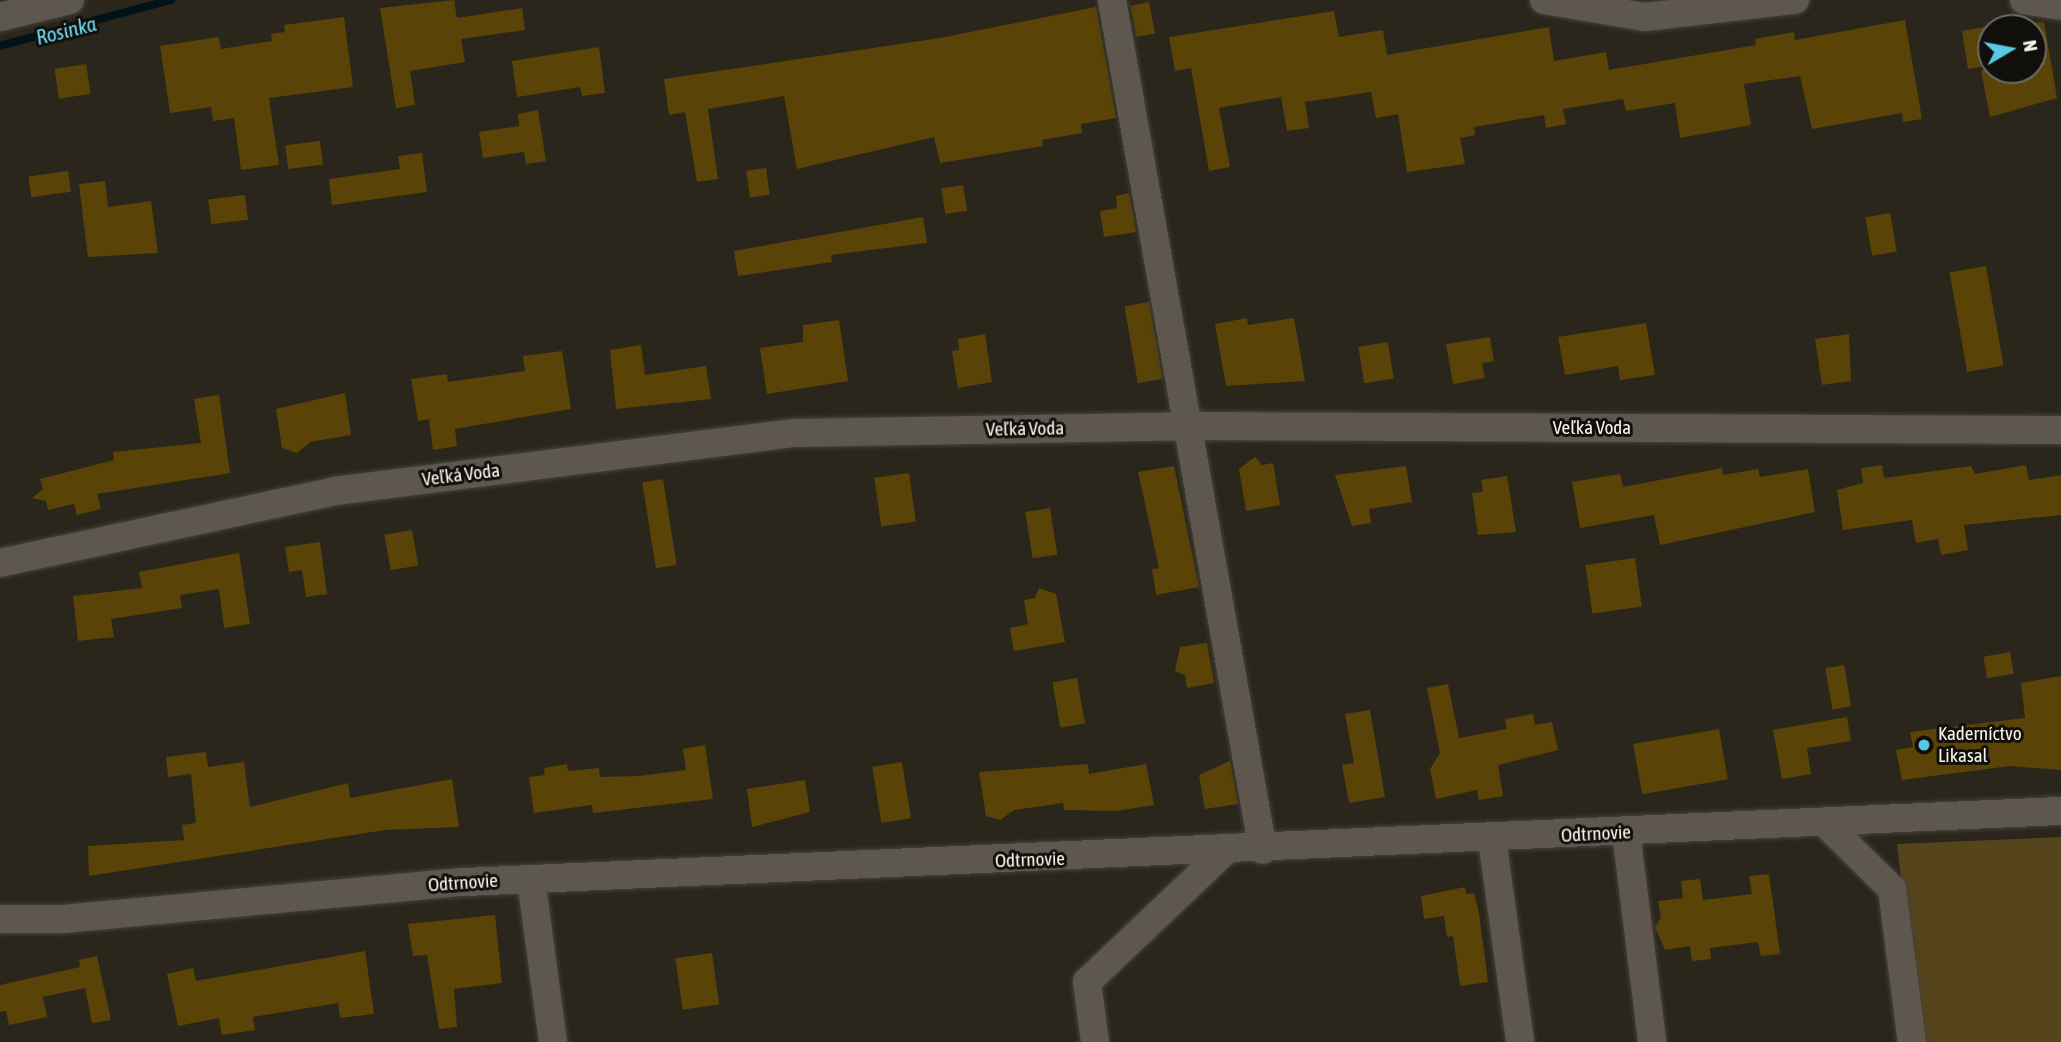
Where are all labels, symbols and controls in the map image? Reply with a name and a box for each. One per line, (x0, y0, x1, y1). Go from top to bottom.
water label: Rosinka (33, 10, 99, 50)
north arrow (1977, 14, 2047, 84)
text: N (2019, 38, 2043, 53)
street label: Veľká Voda (986, 417, 1064, 441)
street label: Veľká Voda (1553, 417, 1631, 439)
street label: Veľká Voda (421, 459, 501, 491)
place label: Kaderníctvo Likasal (1938, 723, 2022, 767)
marker: Kaderníctvo Likasal (1916, 737, 1932, 753)
street label: Odtrnovie (1560, 821, 1632, 847)
street label: Odtrnovie (995, 847, 1065, 873)
street label: Odtrnovie (427, 869, 499, 897)

